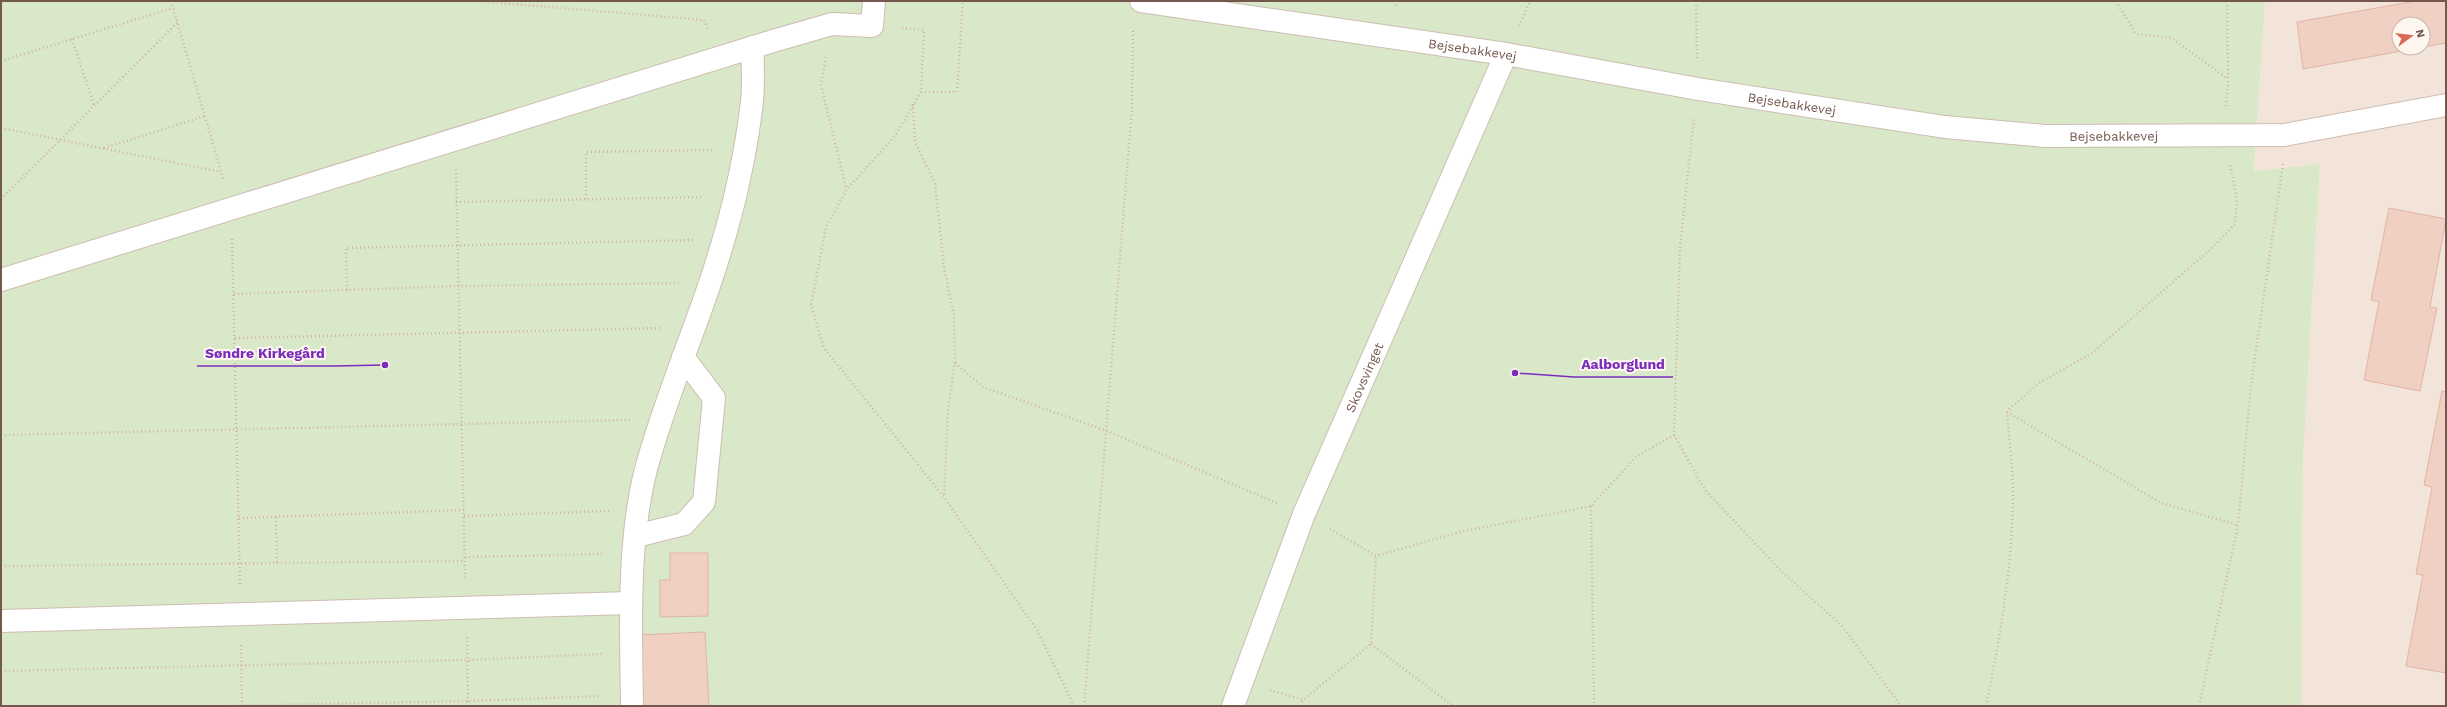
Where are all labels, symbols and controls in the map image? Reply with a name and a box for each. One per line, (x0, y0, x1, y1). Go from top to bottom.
north arrow (2391, 16, 2431, 56)
text: N (2413, 28, 2428, 39)
street label: Bejsebakkevej (1427, 36, 1518, 64)
street label: Bejsebakkevej (1747, 90, 1837, 118)
street label: Bejsebakkevej (2069, 129, 2158, 144)
callout: Søndre Kirkegård (197, 340, 333, 366)
street label: Skovsvinget (1343, 340, 1387, 415)
text: Søndre Kirkegård (205, 345, 325, 361)
callout: Aalborglund (1574, 351, 1673, 377)
text: Aalborglund (1581, 356, 1665, 372)

